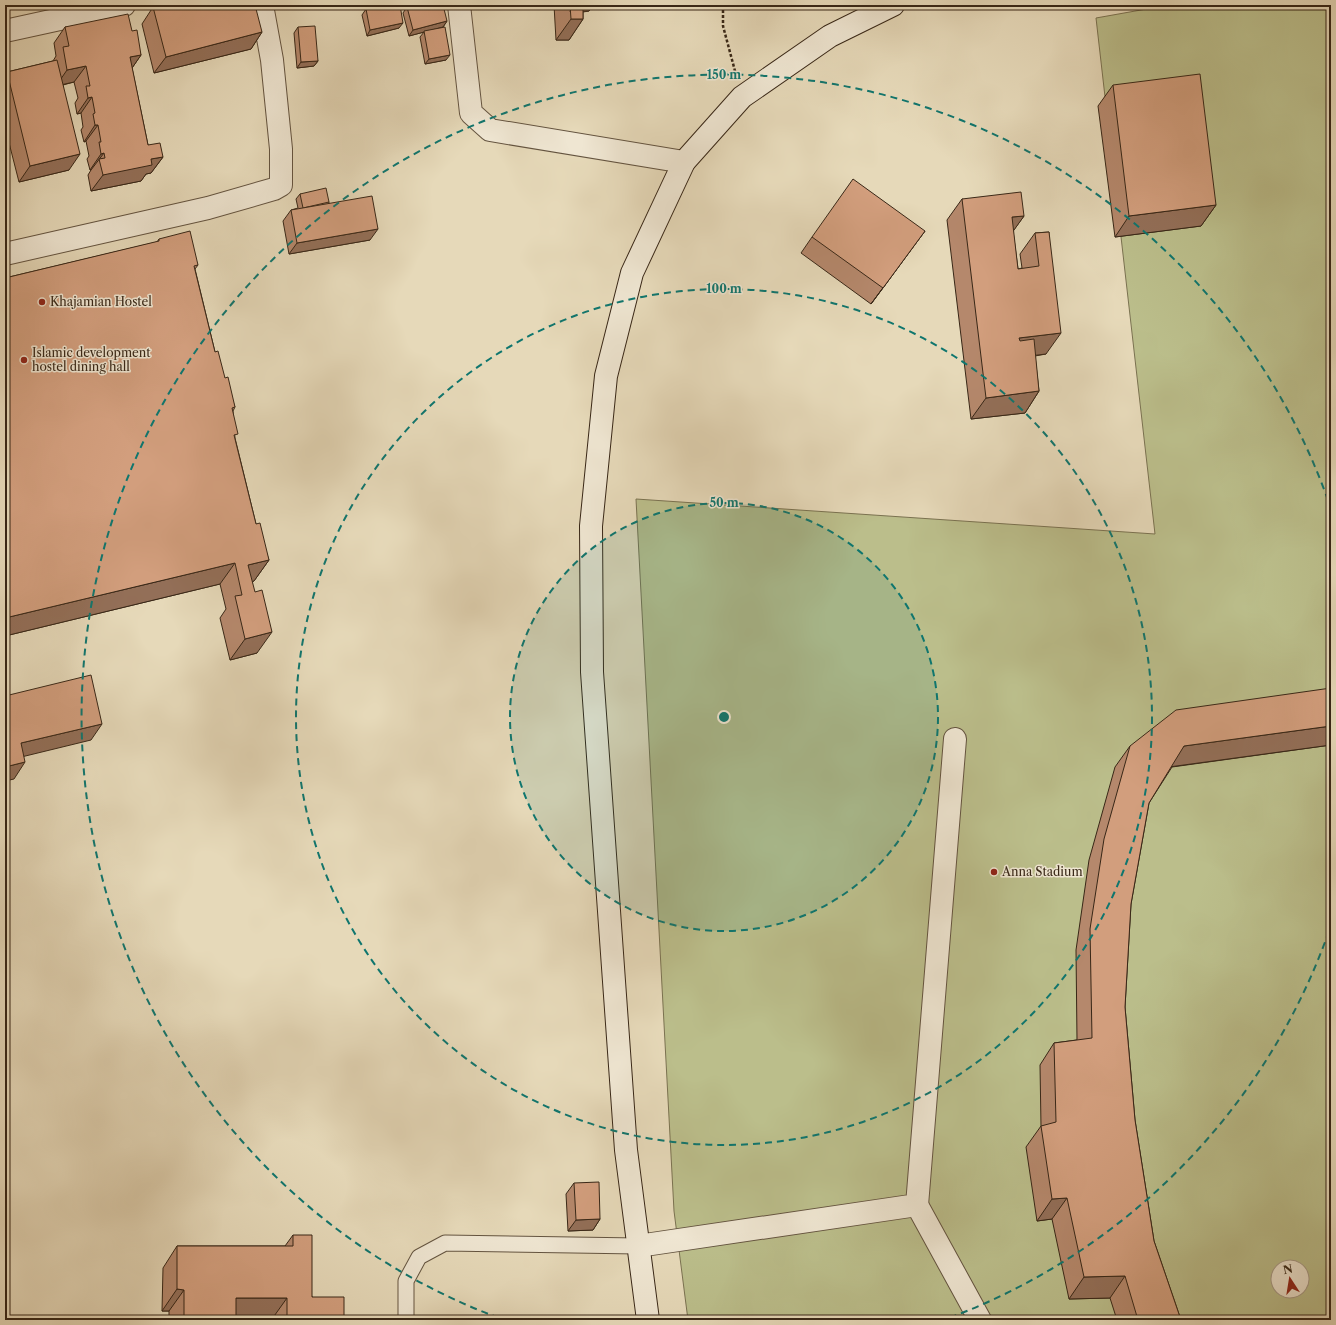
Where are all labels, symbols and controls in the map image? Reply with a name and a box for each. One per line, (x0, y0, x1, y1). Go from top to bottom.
text: 150 m (707, 67, 741, 82)
text: 100 m (706, 281, 742, 296)
place label: Khajamian Hostel (50, 294, 152, 309)
marker: Khajamian Hostel (37, 297, 47, 307)
place label: Islamic development hostel dining hall (32, 345, 151, 374)
marker: Islamic development hostel dining hall (19, 355, 29, 365)
text: 50 m (709, 495, 739, 510)
centre of rings (717, 710, 731, 724)
place label: Anna Stadium (1001, 864, 1083, 879)
marker: Anna Stadium (989, 867, 999, 877)
north arrow (1270, 1259, 1310, 1299)
text: N (1282, 1261, 1294, 1277)

